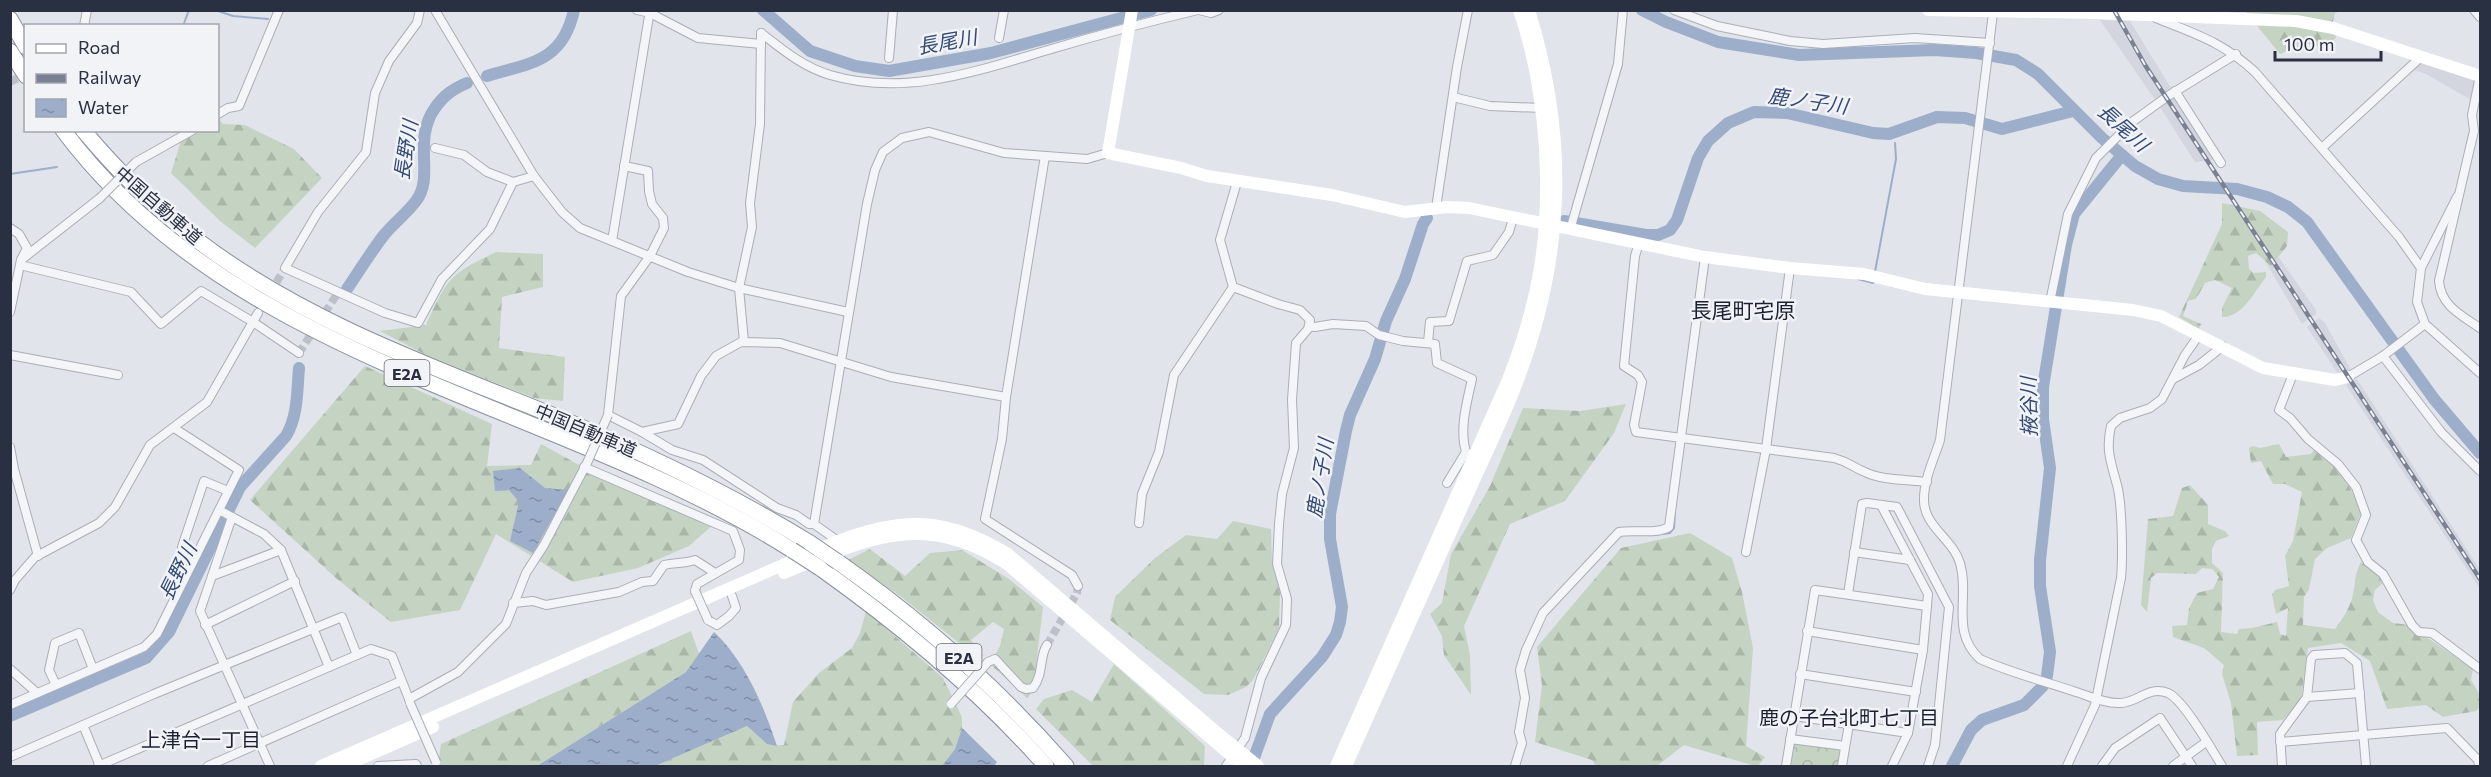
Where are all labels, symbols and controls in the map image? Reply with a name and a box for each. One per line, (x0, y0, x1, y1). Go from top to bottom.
legend (24, 24, 219, 132)
water label: 長尾川 (915, 24, 981, 58)
scale bar (2275, 24, 2382, 62)
text: 100 m (2284, 33, 2334, 55)
text: Road (78, 36, 120, 58)
text: Railway (78, 66, 141, 88)
water label: 鹿ノ子川 (1767, 83, 1851, 118)
text: Water (78, 96, 129, 118)
water label: 長尾川 (2094, 98, 2156, 157)
water label: 長野川 (388, 117, 422, 182)
street label: 中国自動車道 (111, 161, 207, 249)
district label: 長尾町宅原 (1691, 297, 1796, 322)
road number: E2A (384, 360, 430, 386)
water label: 掖谷川 (2015, 375, 2041, 437)
street label: 中国自動車道 (532, 399, 640, 461)
water label: 鹿ノ子川 (1301, 435, 1337, 519)
water label: 長野川 (153, 537, 202, 603)
road number: E2A (936, 644, 982, 670)
district label: 鹿の子台北町七丁目 (1759, 705, 1939, 729)
district label: 上津台一丁目 (141, 727, 261, 751)

